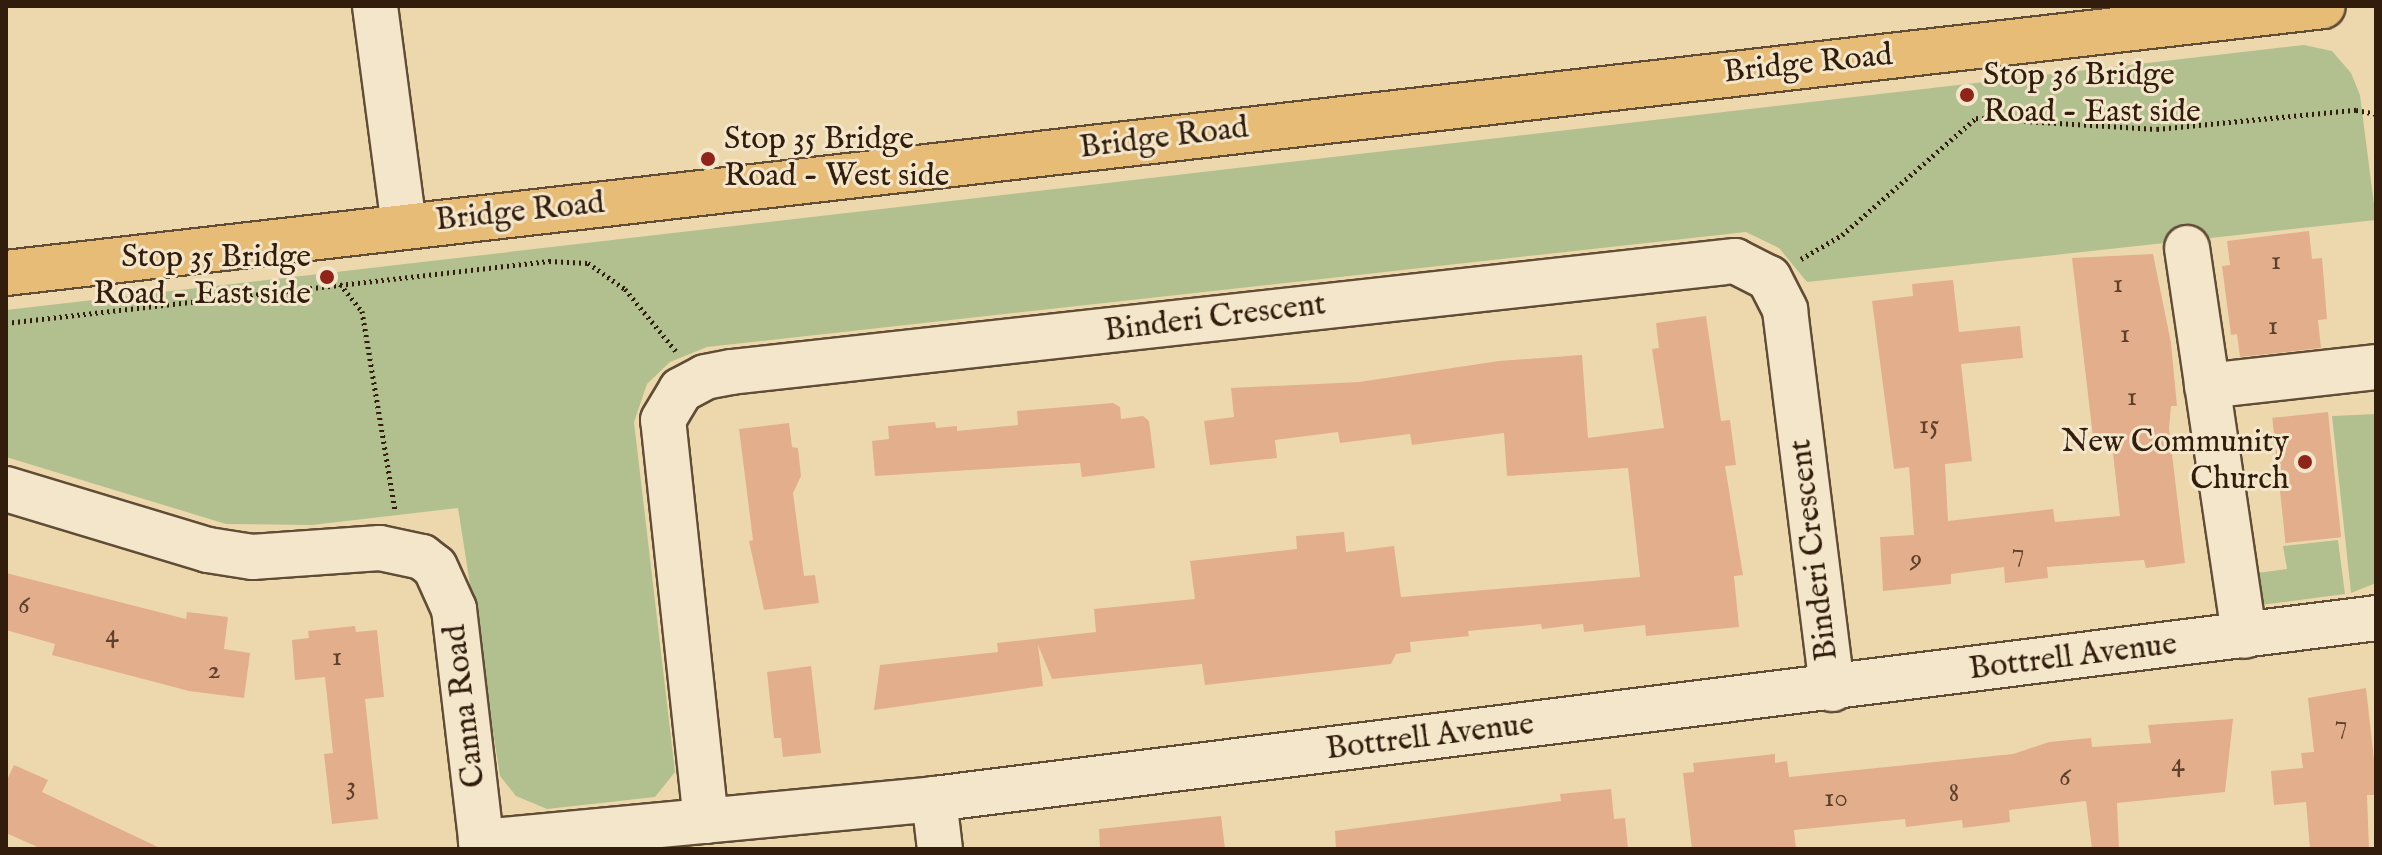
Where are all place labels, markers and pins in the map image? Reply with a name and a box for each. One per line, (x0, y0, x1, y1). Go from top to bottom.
place label: Stop 36 Bridge Road - East side (1983, 58, 2201, 133)
marker: Stop 36 Bridge Road - East side (1958, 86, 1976, 104)
place label: Stop 35 Bridge Road - West side (724, 122, 949, 197)
marker: Stop 35 Bridge Road - West side (699, 150, 717, 168)
place label: Stop 35 Bridge Road - East side (93, 240, 311, 315)
marker: Stop 35 Bridge Road - East side (318, 268, 336, 286)
place label: New Community Church (2061, 425, 2289, 500)
marker: New Community Church (2296, 453, 2314, 471)

